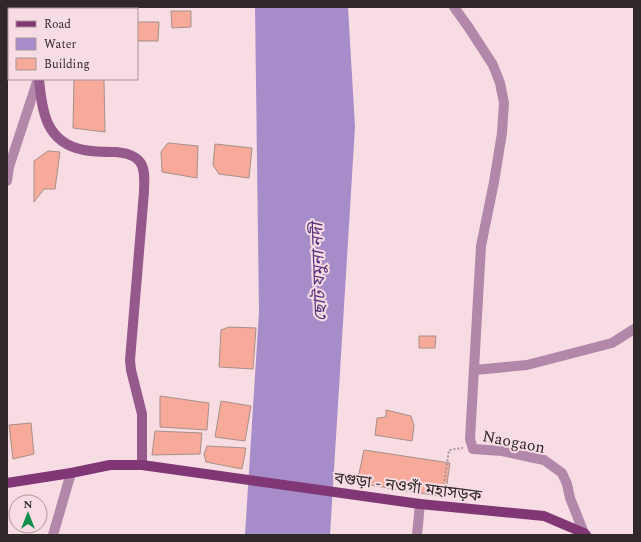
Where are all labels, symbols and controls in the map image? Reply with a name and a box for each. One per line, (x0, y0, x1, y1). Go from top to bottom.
legend (8, 8, 138, 80)
text: Road (44, 15, 71, 34)
text: Water (44, 35, 76, 54)
text: Building (44, 55, 90, 74)
water label: ছোট যমুনা নদী (304, 219, 334, 322)
street label: Naogaon (480, 424, 547, 460)
street label: বগুড়া - নওগাঁ মহাসড়ক (332, 466, 484, 508)
north arrow (8, 494, 48, 534)
text: N (24, 496, 33, 513)

